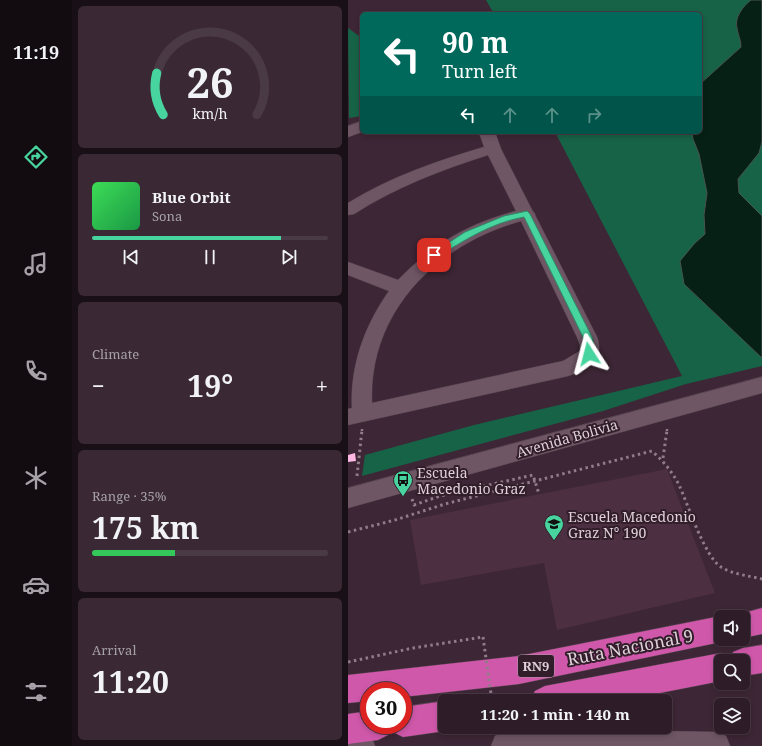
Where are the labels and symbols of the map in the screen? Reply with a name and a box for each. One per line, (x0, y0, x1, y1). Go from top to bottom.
pin (417, 238, 451, 272)
position arrow (568, 333, 610, 375)
street label: Avenida Bolivia (514, 414, 620, 462)
place label: Escuela Macedonio Graz (417, 463, 526, 498)
bus stop icon: Escuela Macedonio Graz (392, 469, 414, 497)
place label: Escuela Macedonio Graz N° 190 (568, 507, 696, 542)
school or university icon: Escuela Macedonio Graz N° 190 (543, 513, 565, 541)
street label: Ruta Nacional 9 (565, 624, 695, 670)
road number: RN9 (518, 655, 554, 677)
speed limit sign: 30 (360, 682, 412, 734)

